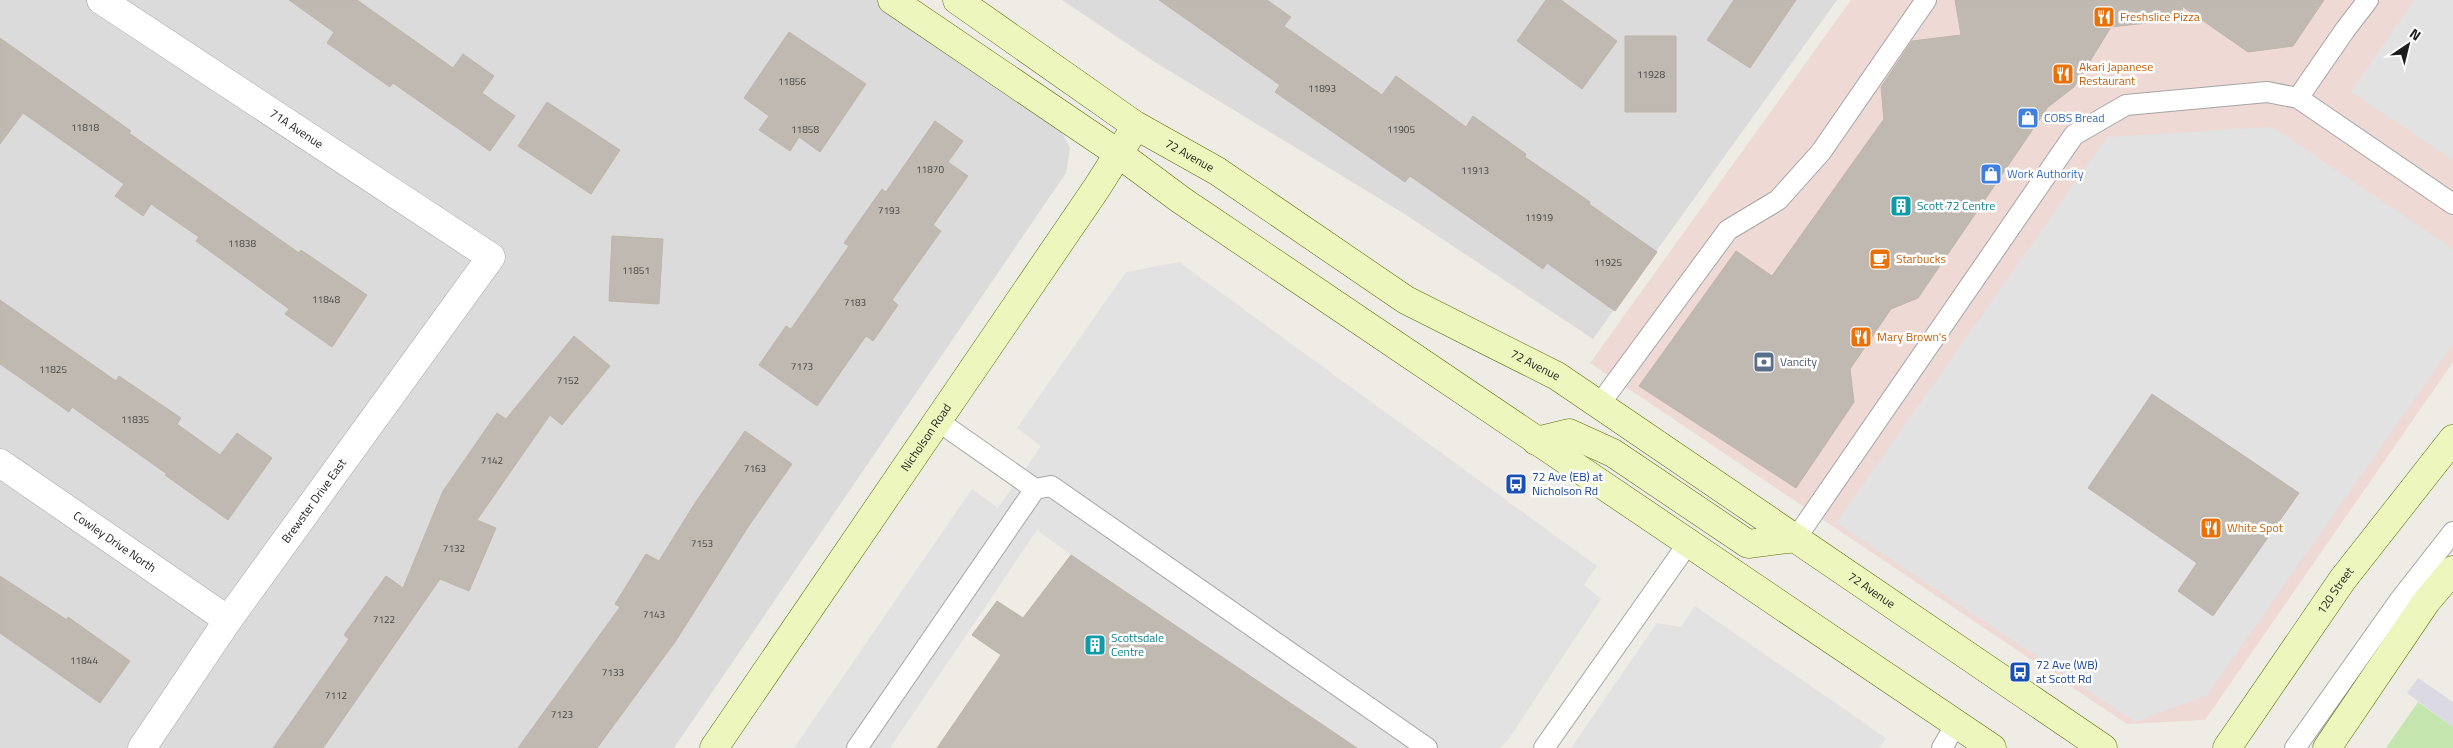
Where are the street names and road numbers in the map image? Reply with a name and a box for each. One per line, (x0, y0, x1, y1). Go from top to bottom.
street label: 71A Avenue (266, 104, 327, 153)
street label: 72 Avenue (1162, 134, 1218, 177)
street label: 72 Avenue (1507, 344, 1564, 385)
street label: Nicholson Road (896, 399, 956, 475)
street label: Brewster Drive East (276, 454, 351, 547)
street label: Cowley Drive North (69, 506, 160, 577)
street label: 120 Street (2312, 562, 2359, 618)
street label: 72 Avenue (1844, 567, 1899, 613)

